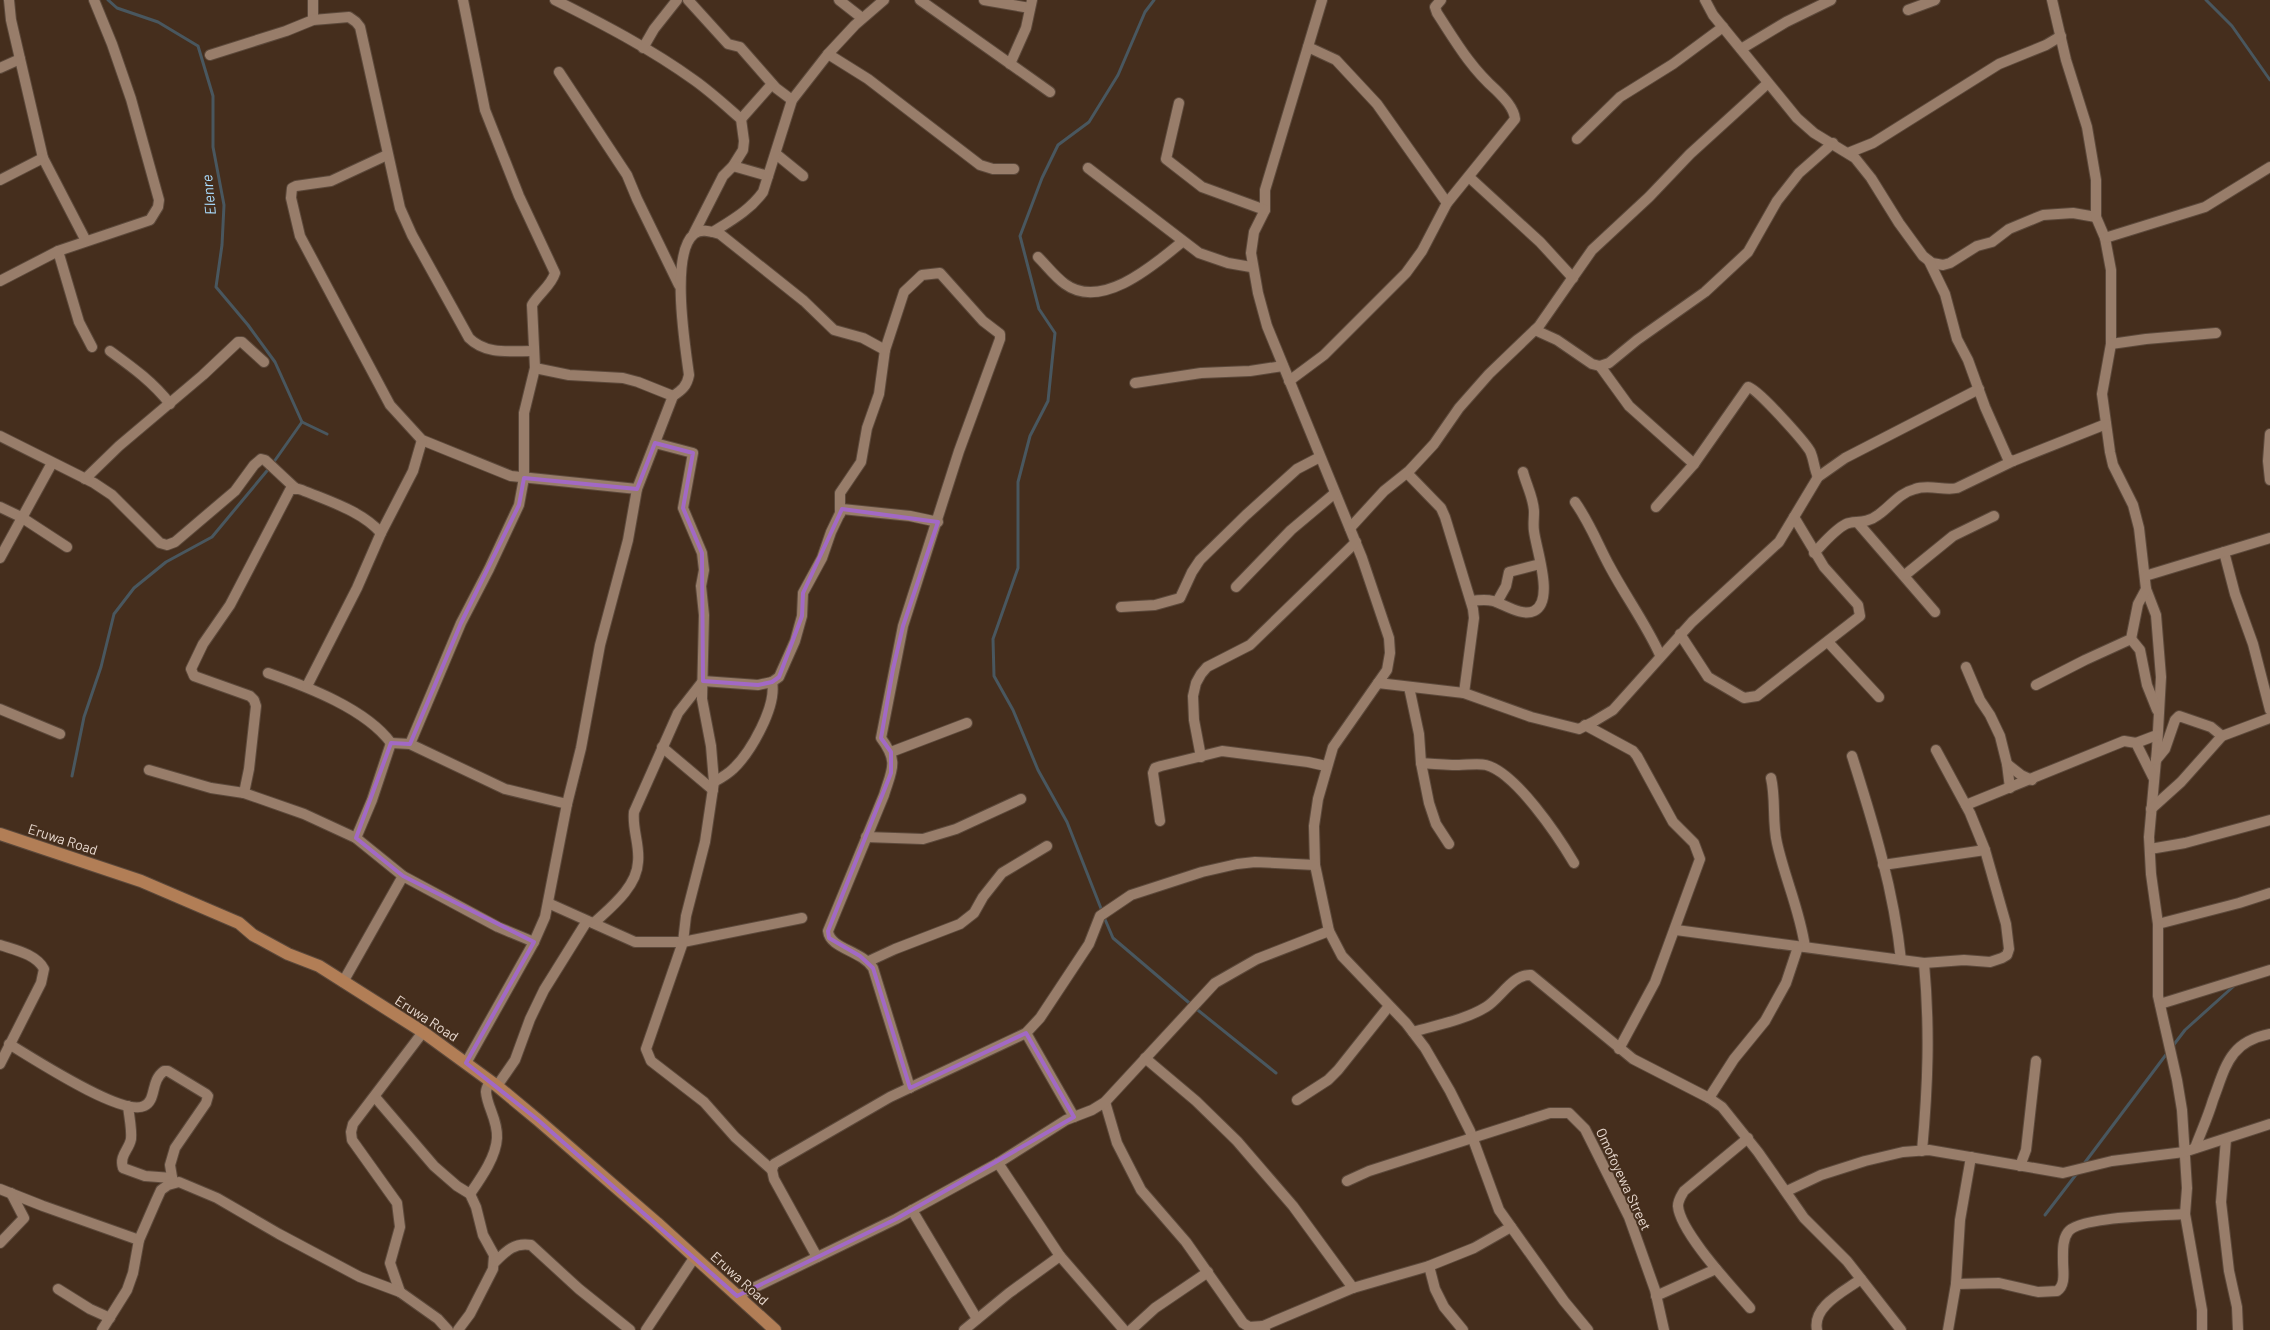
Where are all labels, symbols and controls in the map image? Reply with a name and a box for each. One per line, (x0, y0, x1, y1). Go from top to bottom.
water label: Elenre (197, 174, 219, 216)
street label: Eruwa Road (26, 820, 100, 858)
street label: Eruwa Road (392, 991, 462, 1045)
street label: Omofoyewa Street (1593, 1125, 1655, 1233)
street label: Eruwa Road (708, 1248, 772, 1308)

